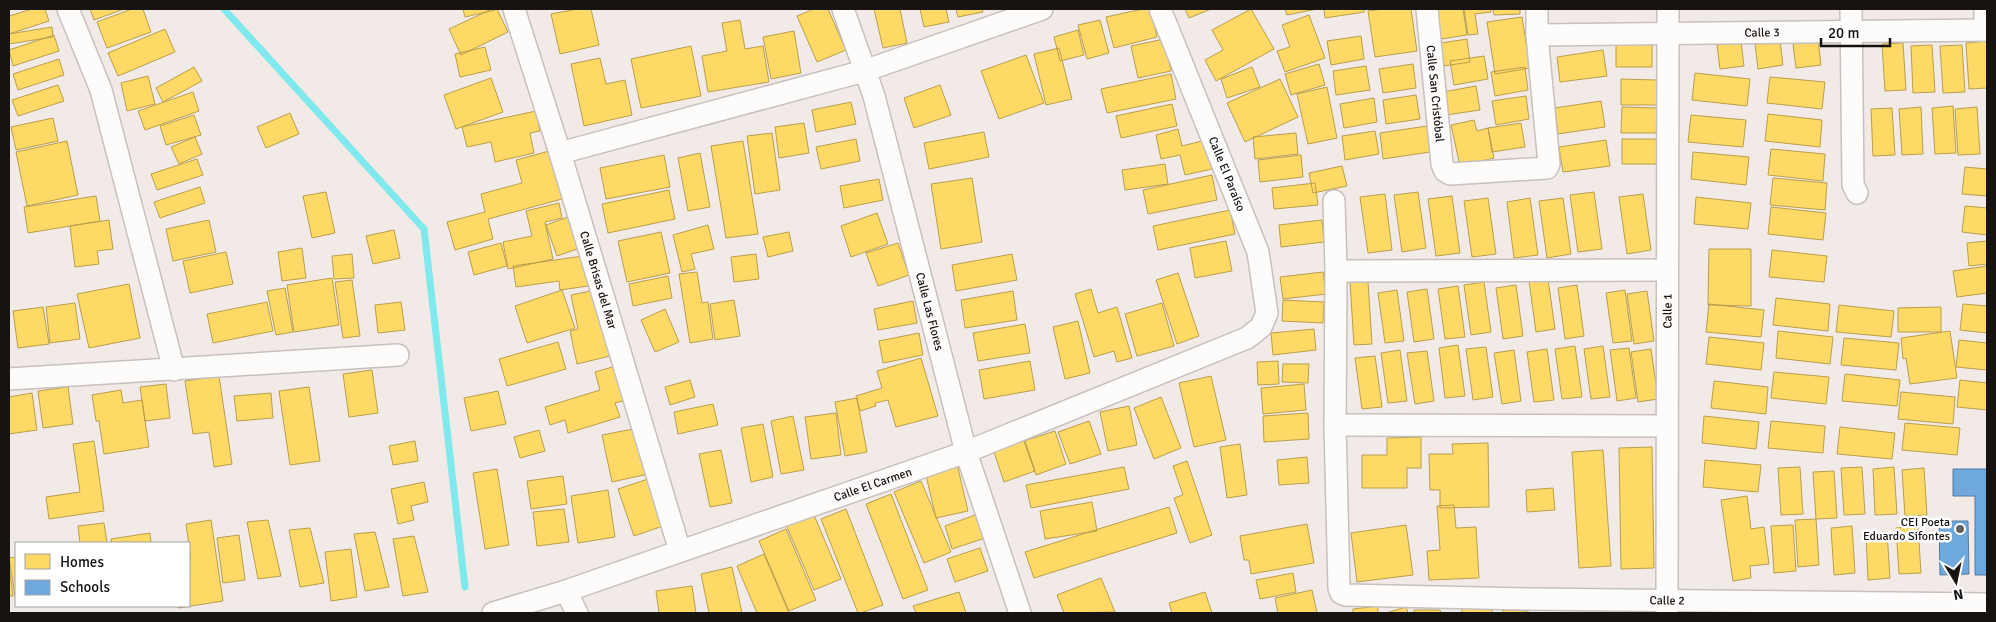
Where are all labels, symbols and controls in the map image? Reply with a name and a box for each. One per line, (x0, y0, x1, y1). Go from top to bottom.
scale bar (1821, 15, 1890, 47)
text: 20 m (1828, 24, 1859, 42)
street label: Calle 3 (1744, 25, 1780, 41)
street label: Calle San Cristóbal (1423, 44, 1447, 143)
street label: Calle El Paraíso (1205, 135, 1248, 214)
street label: Calle Brisas del Mar (576, 229, 620, 332)
street label: Calle Las Flores (912, 271, 947, 352)
street label: Calle 1 (1660, 293, 1676, 329)
street label: Calle El Carmen (832, 464, 914, 505)
place label: CEI Poeta Eduardo Sifontes (1863, 515, 1950, 544)
marker: CEI Poeta Eduardo Sifontes (1954, 523, 1966, 535)
legend (15, 542, 190, 607)
text: Homes (60, 553, 104, 571)
north arrow (1931, 557, 1981, 607)
text: Schools (60, 578, 111, 596)
text: N (1952, 585, 1964, 604)
street label: Calle 2 (1649, 593, 1685, 609)

